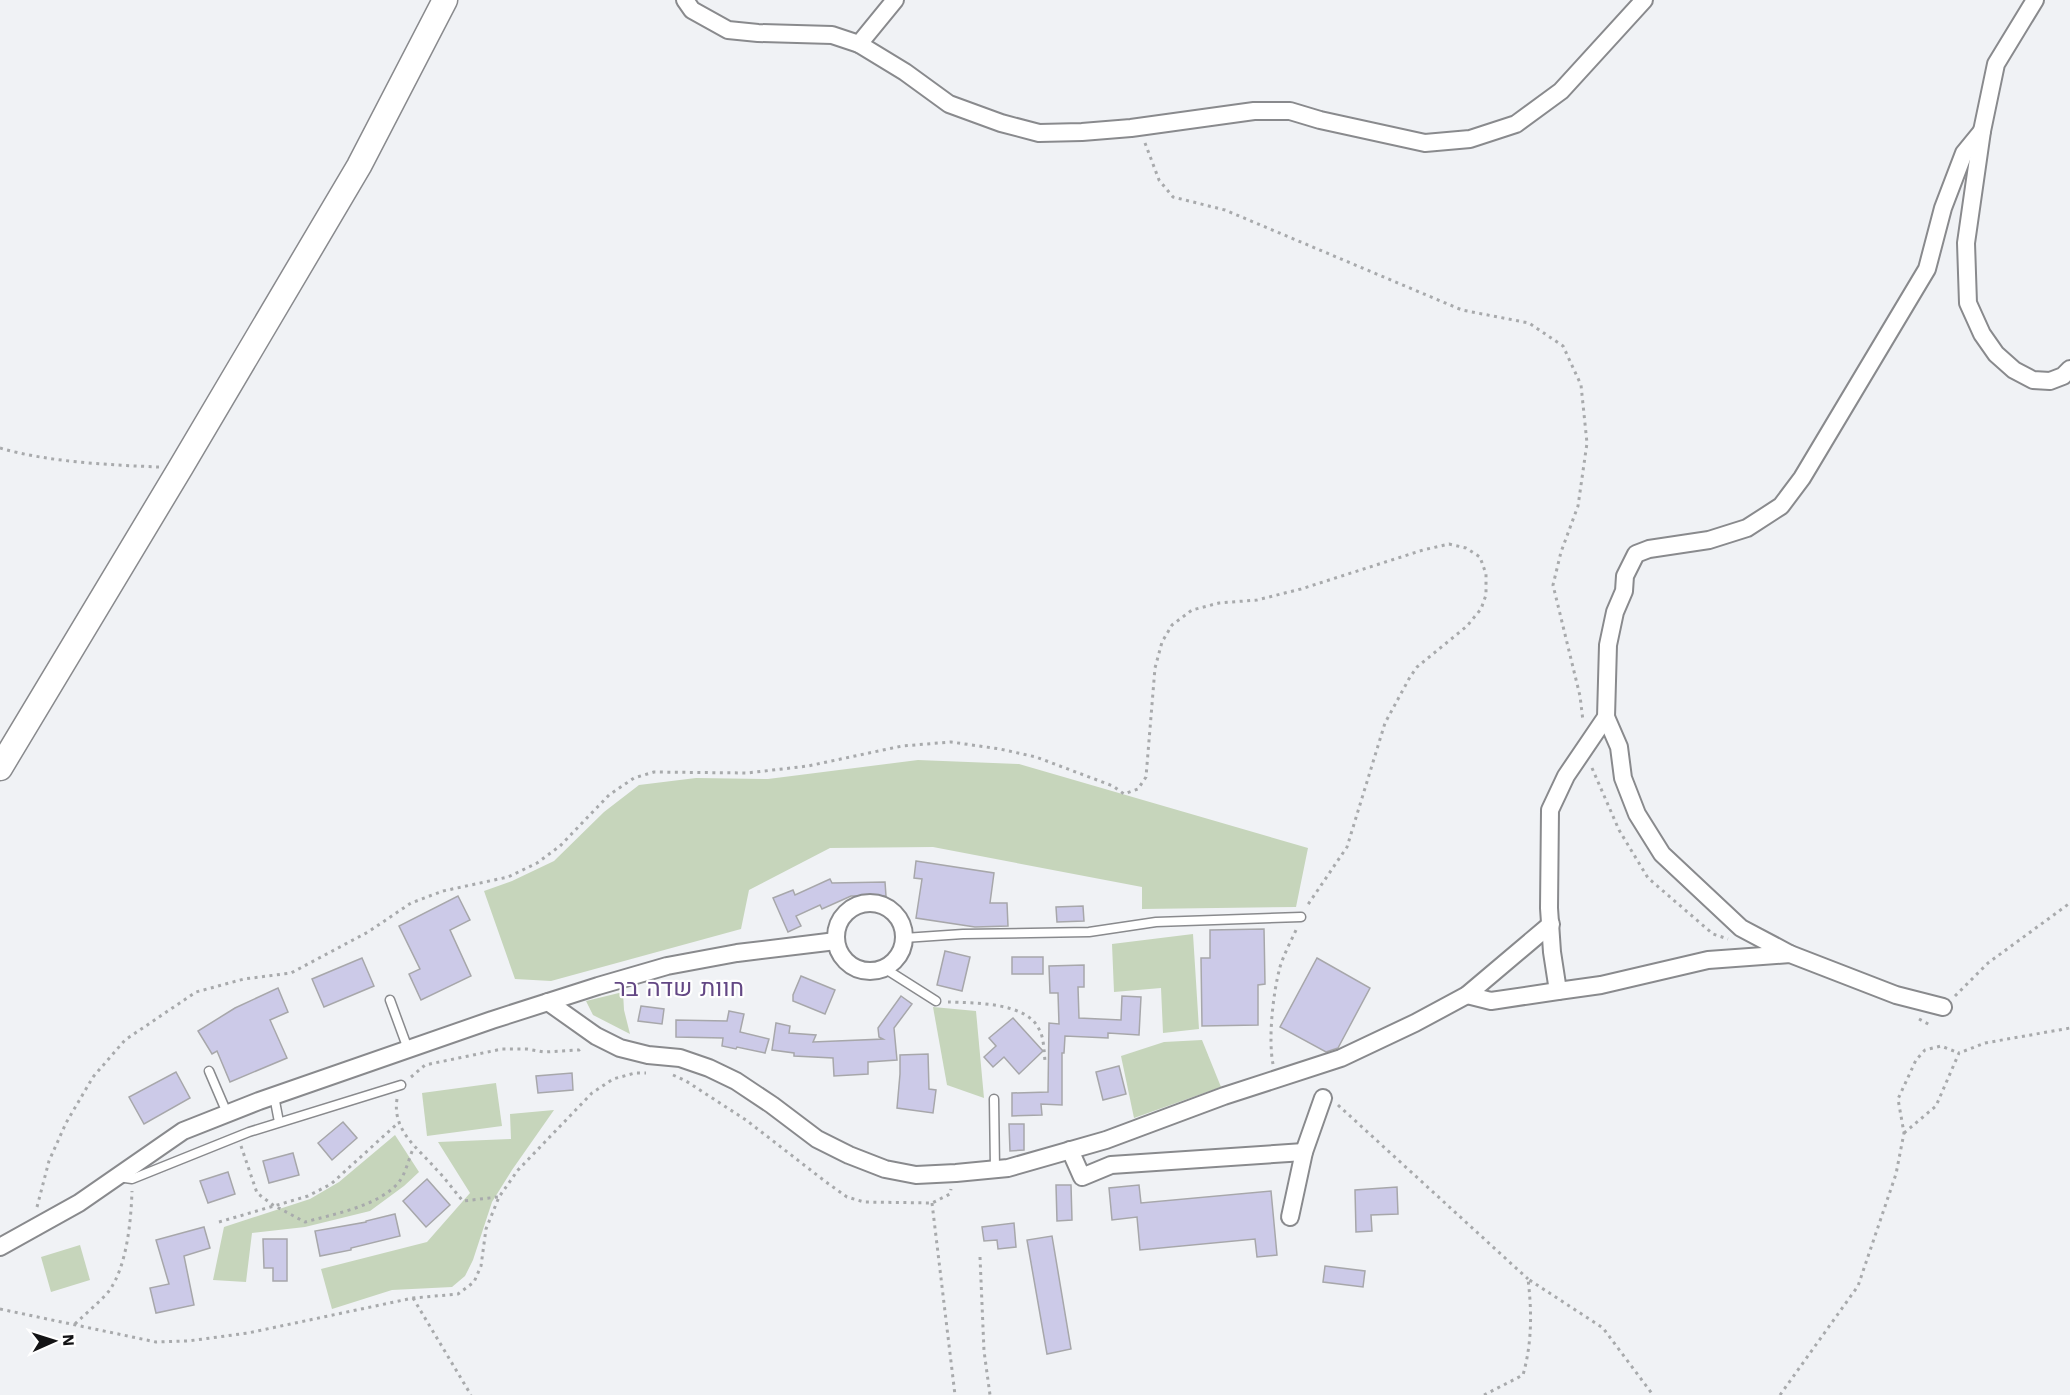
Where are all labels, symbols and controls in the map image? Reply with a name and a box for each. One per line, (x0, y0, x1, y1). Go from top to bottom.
district label: חוות שדה בר (614, 974, 744, 1002)
north arrow (24, 1311, 84, 1371)
text: N (59, 1334, 78, 1347)

